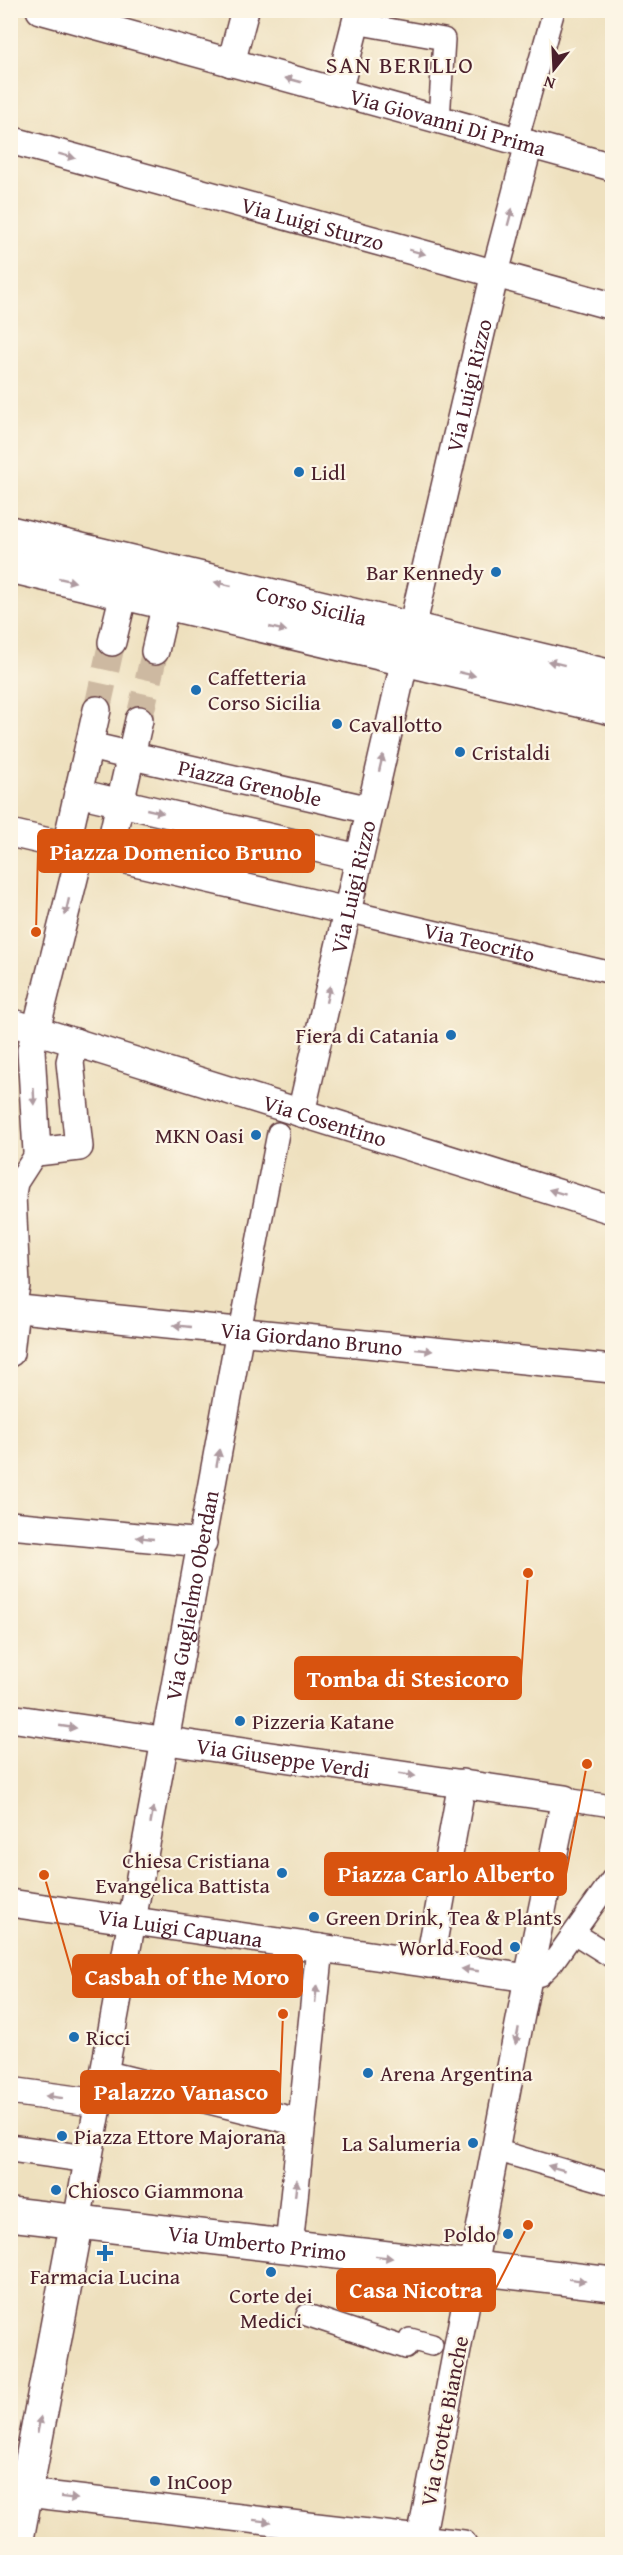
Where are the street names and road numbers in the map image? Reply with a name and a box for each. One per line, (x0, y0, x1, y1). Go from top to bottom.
street label: Via Giovanni Di Prima (346, 80, 550, 164)
street label: Via Luigi Sturzo (238, 188, 388, 258)
street label: Via Luigi Rizzo (438, 316, 500, 455)
street label: Corso Sicilia (253, 576, 371, 634)
street label: Piazza Grenoble (175, 751, 325, 815)
street label: Via Luigi Rizzo (322, 817, 384, 957)
street label: Via Teocrito (421, 914, 538, 970)
street label: Via Cosentino (259, 1086, 391, 1155)
street label: Via Giordano Bruno (219, 1313, 404, 1364)
street label: Via Guglielmo Oberdan (157, 1487, 227, 1703)
street label: Via Giuseppe Verdi (194, 1729, 372, 1786)
street label: Via Luigi Capuana (96, 1900, 265, 1955)
street label: Via Umberto Primo (166, 2217, 348, 2269)
street label: Via Grotte Bianche (412, 2333, 476, 2509)

